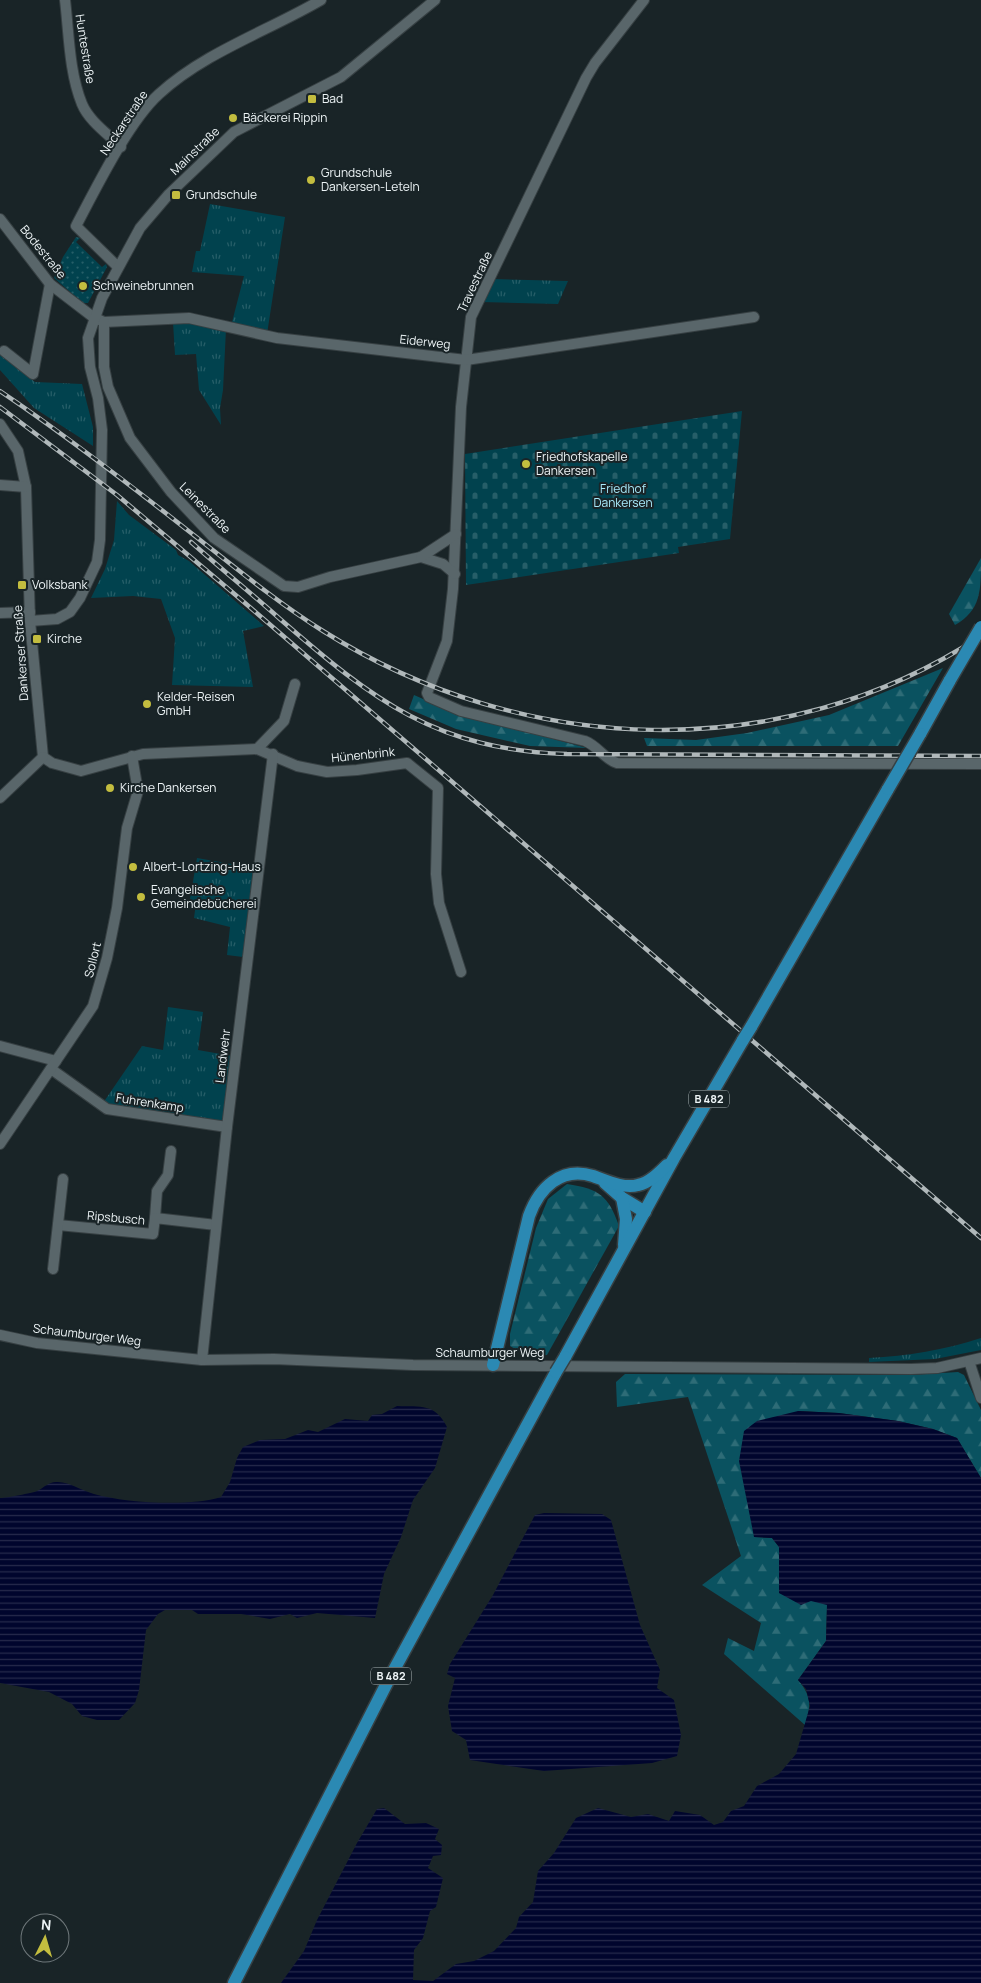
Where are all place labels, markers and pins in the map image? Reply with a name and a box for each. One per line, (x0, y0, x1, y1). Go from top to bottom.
place label: Bad (322, 90, 343, 107)
marker: Bad (306, 93, 318, 105)
place label: Bäckerei Rippin (243, 109, 327, 126)
marker: Bäckerei Rippin (227, 112, 239, 124)
place label: Grundschule Dankersen-Leteln (321, 164, 420, 195)
marker: Grundschule Dankersen-Leteln (305, 174, 317, 186)
place label: Grundschule (186, 186, 257, 203)
marker: Grundschule (170, 189, 182, 201)
place label: Schweinebrunnen (93, 277, 194, 294)
marker: Schweinebrunnen (77, 280, 89, 292)
place label: Friedhofskapelle Dankersen (536, 448, 627, 479)
marker: Friedhofskapelle Dankersen (520, 458, 532, 470)
place label: Volksbank (32, 576, 88, 593)
marker: Volksbank (16, 579, 28, 591)
place label: Kirche (47, 630, 82, 647)
marker: Kirche (31, 633, 43, 645)
place label: Kelder-Reisen GmbH (157, 688, 235, 719)
marker: Kelder-Reisen GmbH (141, 698, 153, 710)
place label: Kirche Dankersen (120, 779, 216, 796)
marker: Kirche Dankersen (104, 782, 116, 794)
place label: Albert-Lortzing-Haus (143, 858, 261, 875)
marker: Albert-Lortzing-Haus (127, 861, 139, 873)
place label: Evangelische Gemeindebücherei (151, 881, 257, 912)
marker: Evangelische Gemeindebücherei (135, 891, 147, 903)

